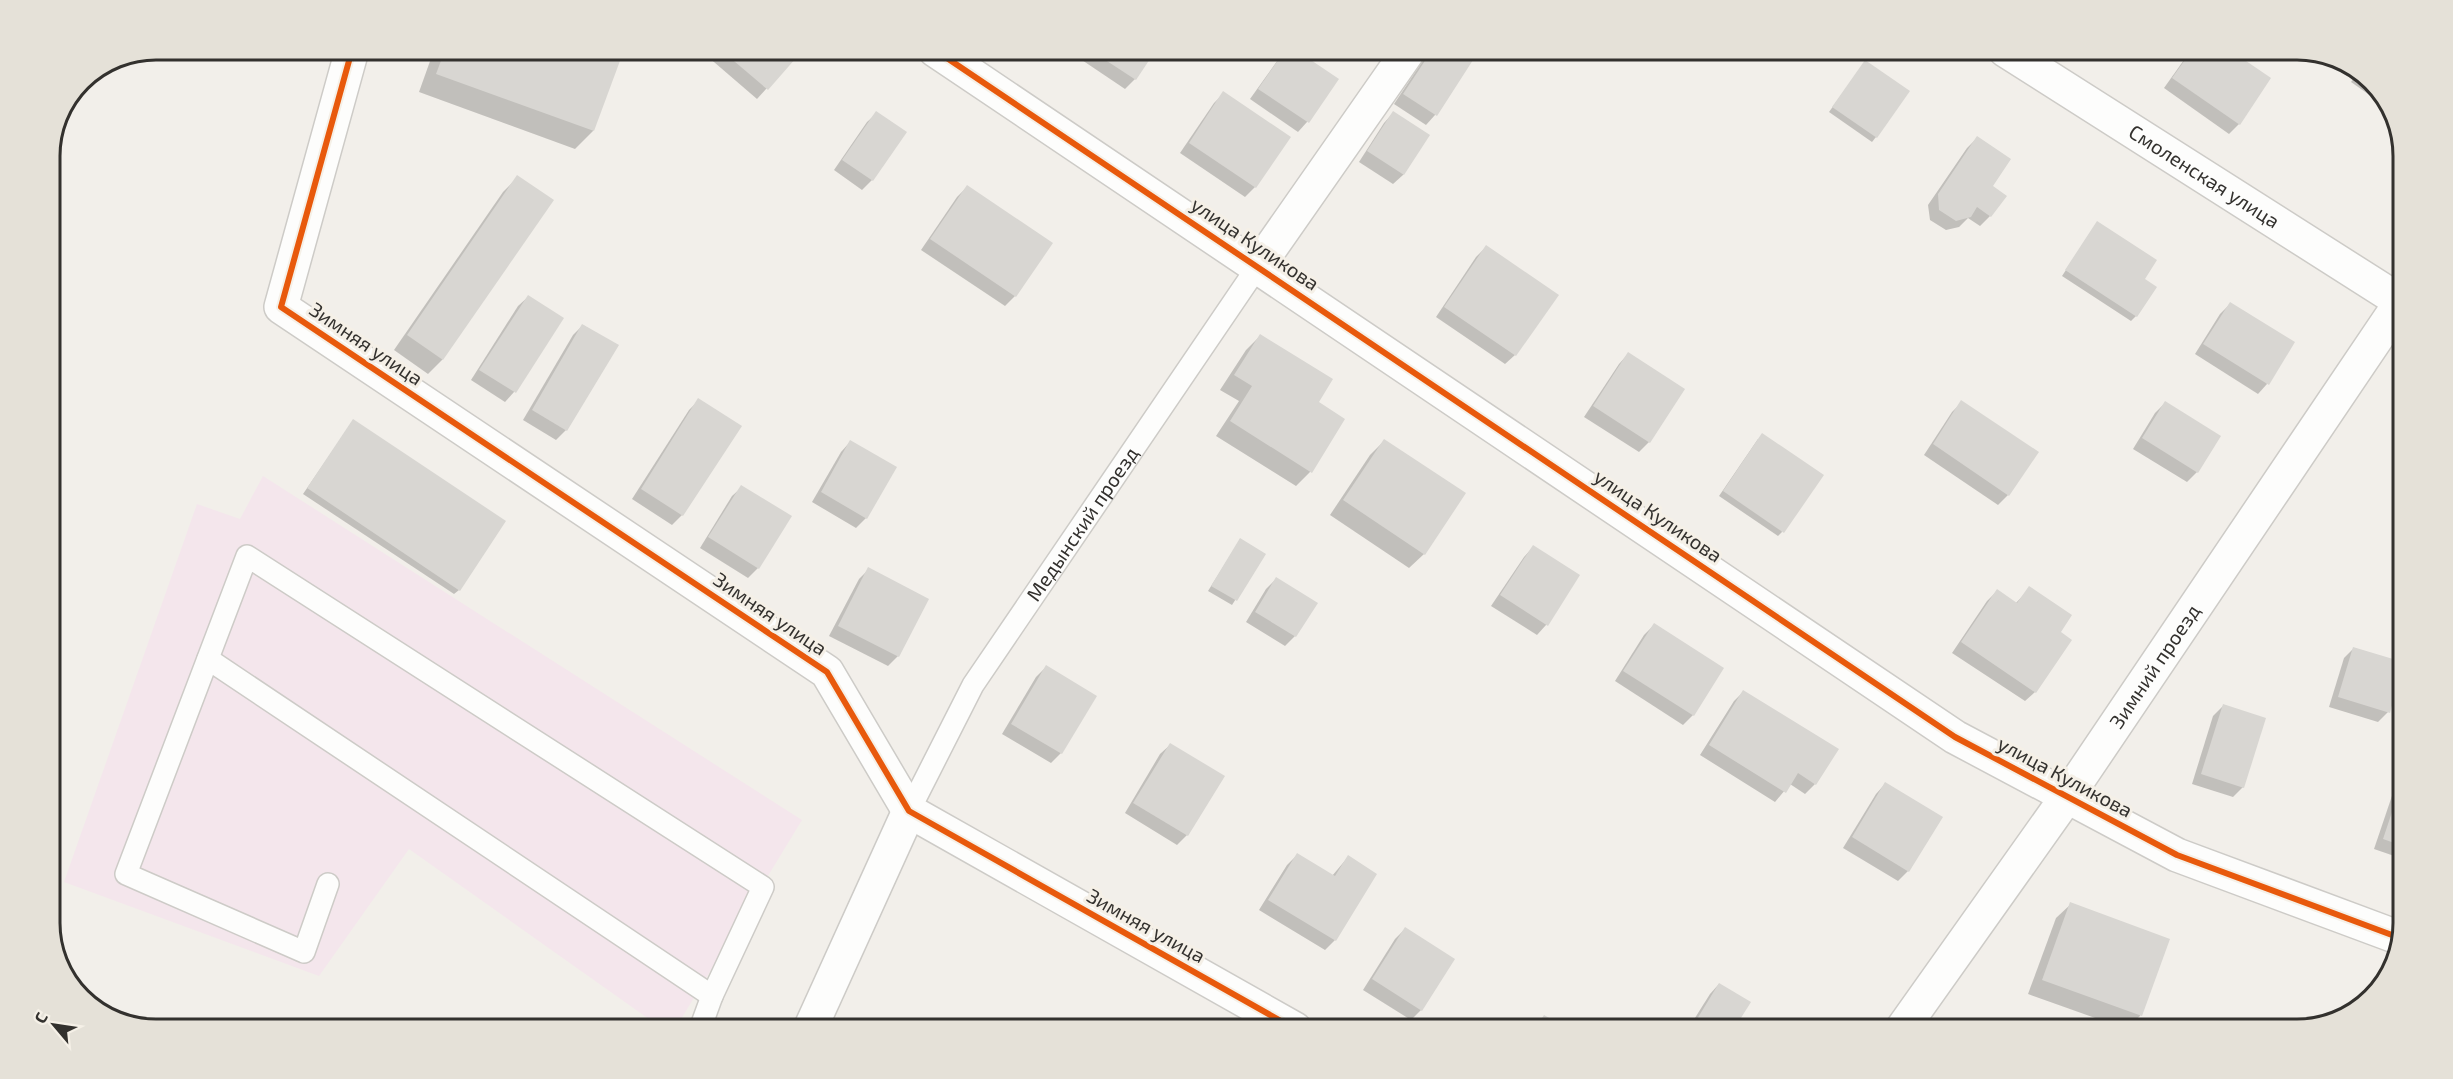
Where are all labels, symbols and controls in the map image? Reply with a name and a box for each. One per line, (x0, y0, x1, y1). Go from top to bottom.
street label: Смоленская улица (2125, 119, 2285, 233)
street label: улица Куликова (1186, 192, 1324, 296)
street label: Зимняя улица (305, 296, 428, 391)
street label: Медынский проезд (1021, 442, 1143, 605)
street label: улица Куликова (1589, 464, 1727, 568)
street label: Зимняя улица (709, 566, 832, 661)
street label: Зимний проезд (2104, 599, 2204, 732)
street label: улица Куликова (1994, 731, 2137, 823)
street label: Зимняя улица (1083, 883, 1210, 968)
north arrow (24, 995, 84, 1055)
text: С (30, 1009, 51, 1026)

